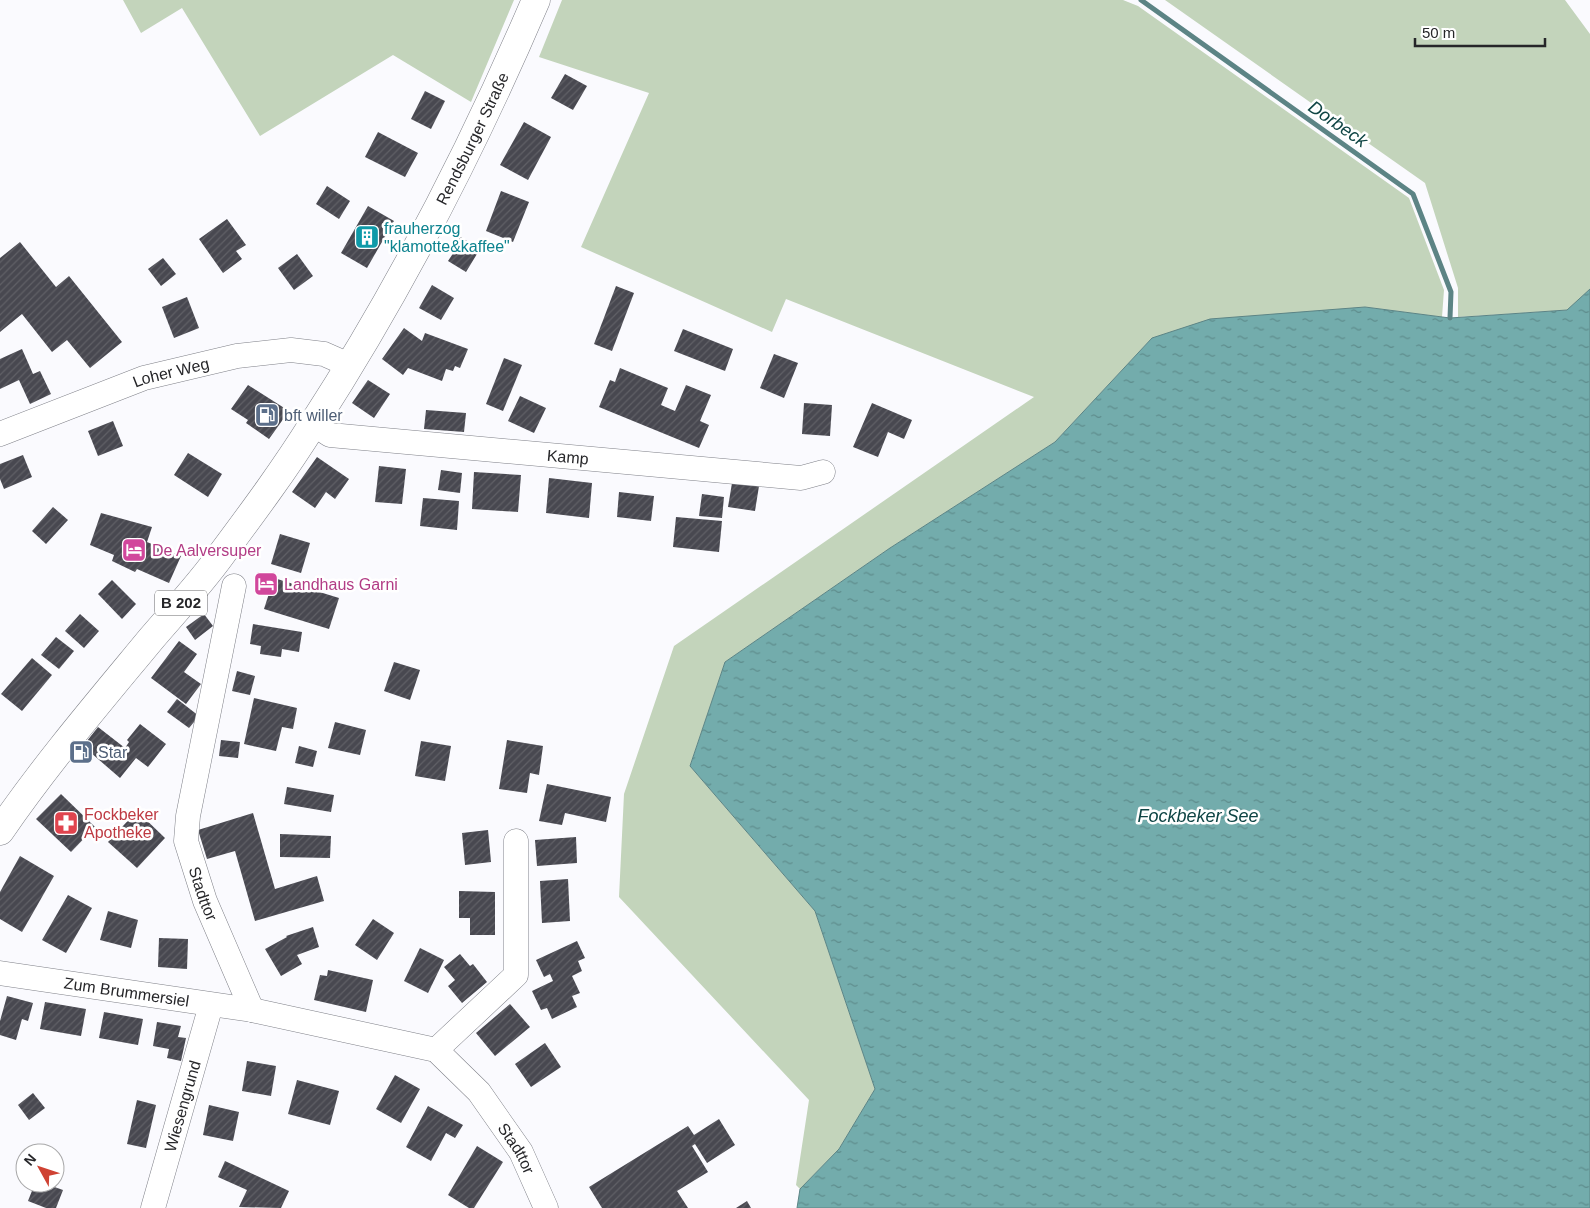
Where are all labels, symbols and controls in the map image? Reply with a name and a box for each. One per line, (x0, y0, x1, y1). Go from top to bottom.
scale bar (1415, 15, 1545, 47)
text: 50 m (1422, 24, 1455, 41)
street label: Rendsburger Straße (433, 70, 512, 208)
water label: Dorbeck (1305, 97, 1372, 152)
place label: frauherzog "klamotte&kaffee" (384, 220, 510, 255)
building icon: frauherzog "klamotte&kaffee" (354, 224, 380, 250)
street label: Loher Weg (130, 355, 211, 391)
fuel station icon: bft willer (254, 402, 280, 428)
place label: bft willer (284, 407, 343, 424)
street label: Kamp (546, 447, 589, 468)
hotel icon: De Aalversuper (121, 537, 147, 563)
place label: De Aalversuper (152, 542, 262, 559)
hotel icon: Landhaus Garni (253, 571, 279, 597)
place label: Landhaus Garni (284, 576, 398, 593)
road number: B 202 (155, 590, 207, 616)
fuel station icon: Star (68, 739, 94, 765)
place label: Star (98, 744, 128, 761)
place label: Fockbeker Apotheke (84, 806, 159, 841)
water label: Fockbeker See (1137, 806, 1259, 826)
pharmacy icon: Fockbeker Apotheke (53, 810, 79, 836)
street label: Stadttor (186, 865, 221, 924)
street label: Zum Brummersiel (63, 975, 190, 1010)
street label: Wiesengrund (161, 1059, 204, 1154)
street label: Stadttor (494, 1120, 538, 1177)
north arrow (15, 1143, 65, 1193)
text: N (21, 1151, 39, 1169)

